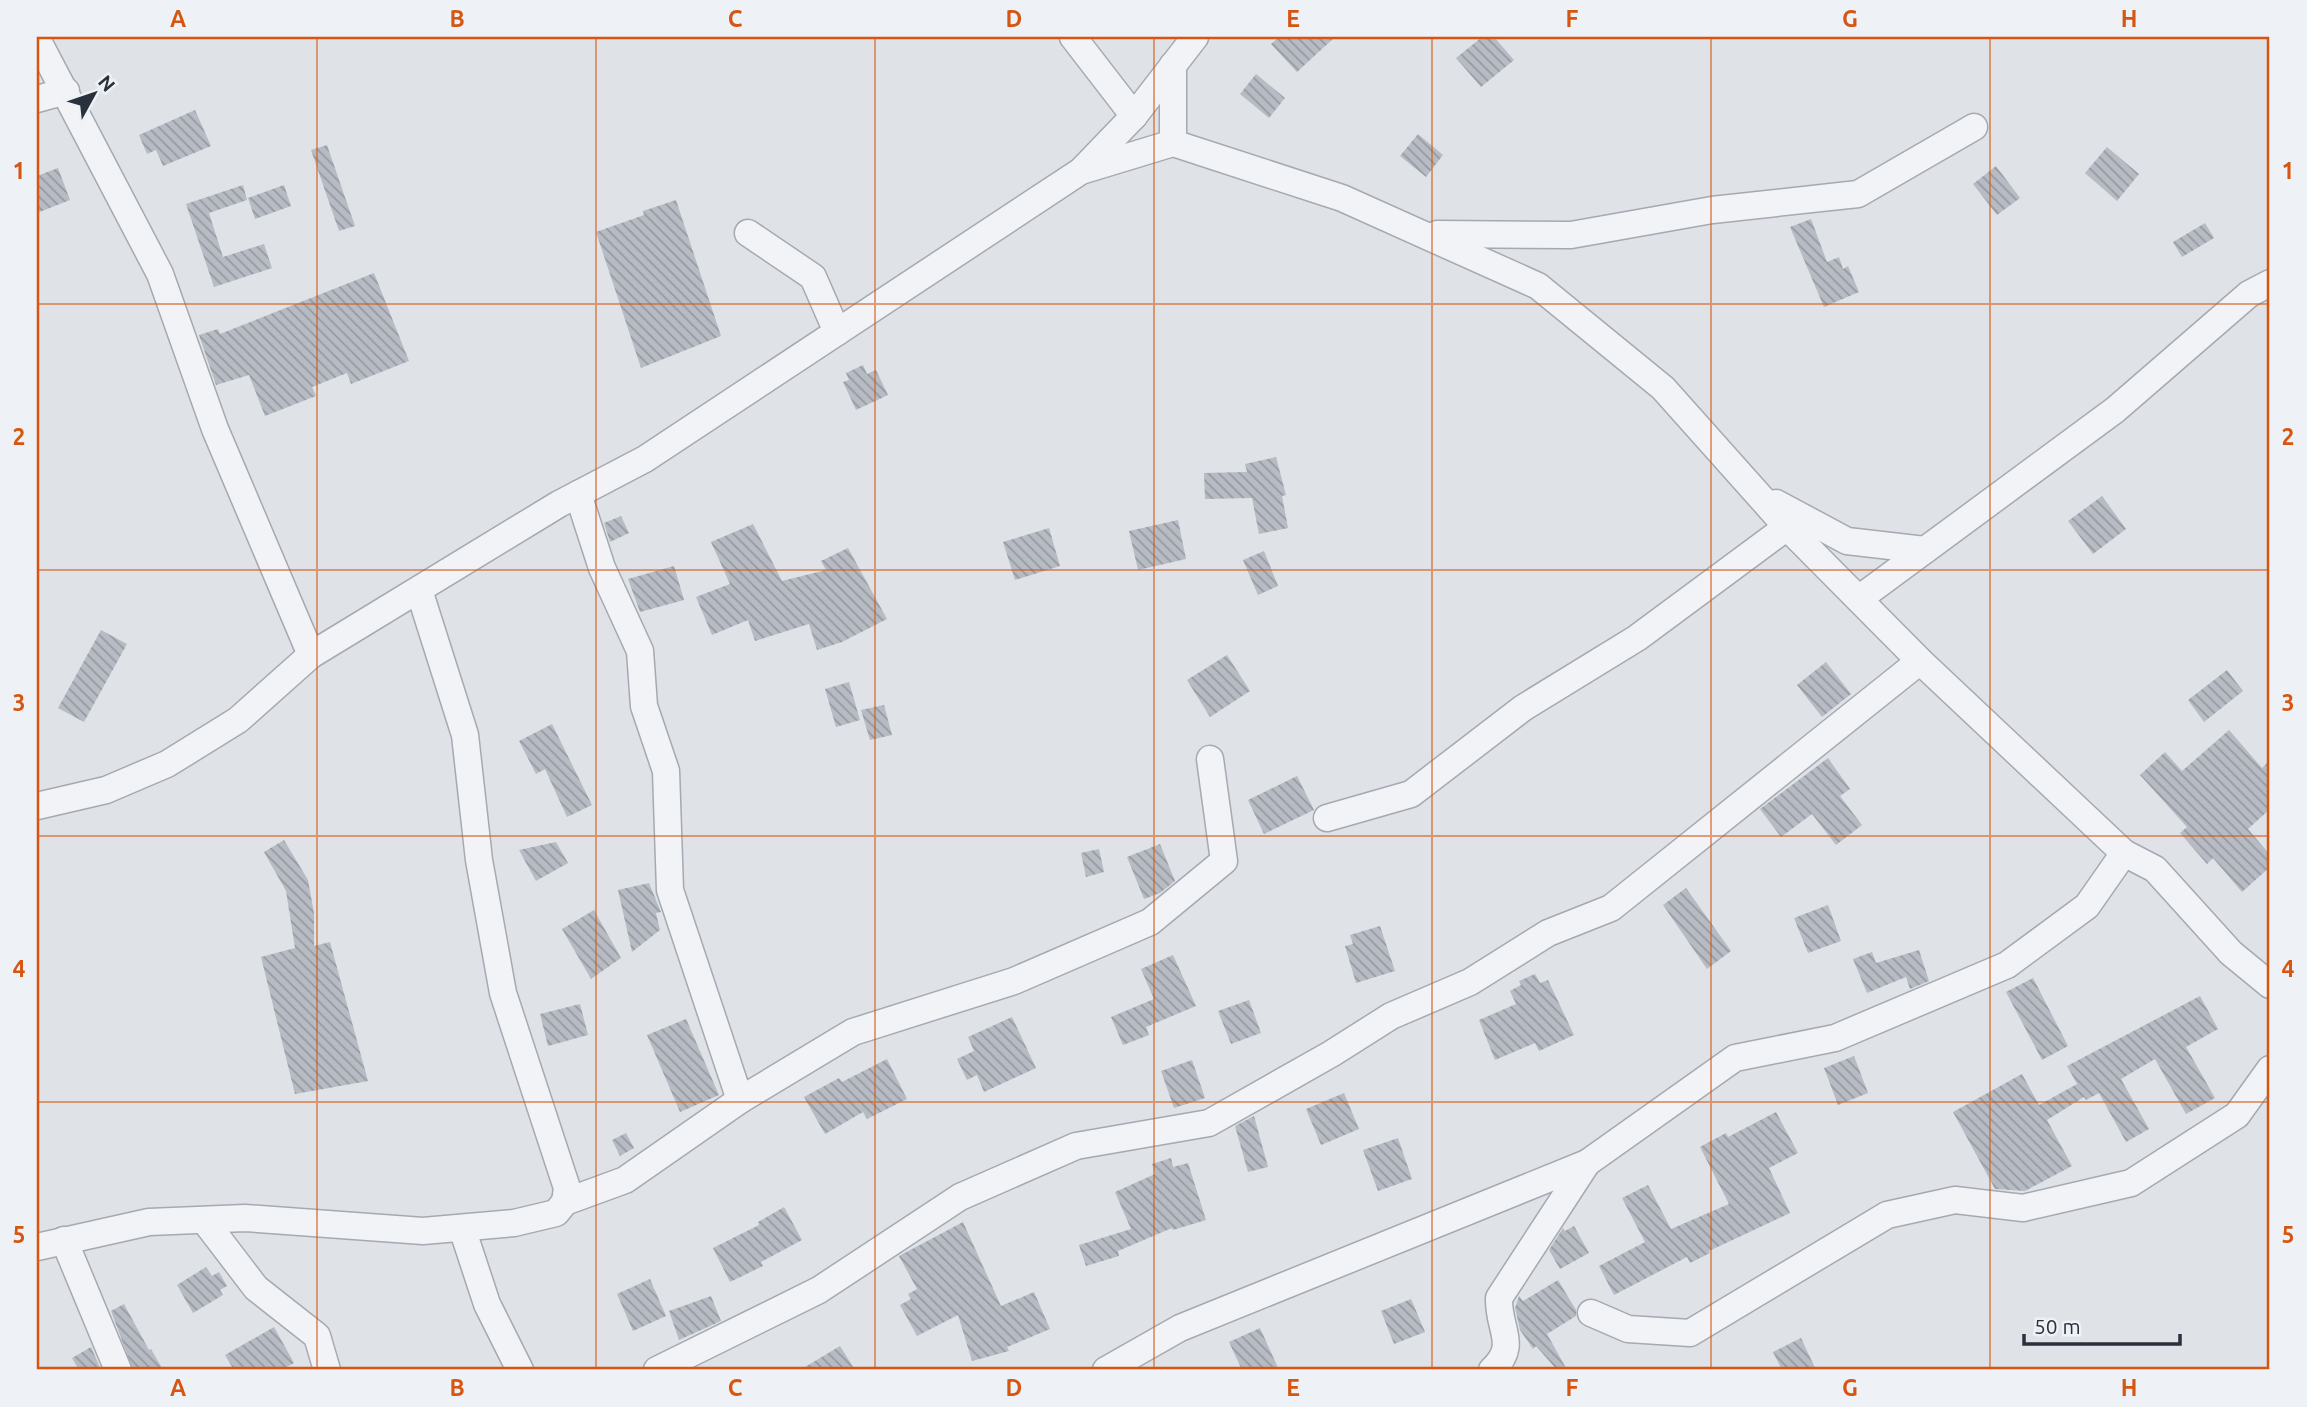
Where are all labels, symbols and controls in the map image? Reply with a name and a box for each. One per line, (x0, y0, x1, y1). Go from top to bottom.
text: A (170, 6, 186, 31)
text: B (449, 6, 465, 31)
text: C (728, 6, 743, 31)
text: D (1006, 6, 1022, 31)
text: E (1286, 6, 1300, 31)
text: F (1566, 6, 1579, 31)
text: G (1842, 6, 1858, 31)
text: H (2121, 6, 2137, 31)
north arrow (60, 60, 130, 130)
text: N (94, 71, 120, 96)
text: 1 (13, 158, 25, 183)
text: 1 (2282, 158, 2294, 183)
text: 2 (13, 424, 25, 449)
text: 2 (2282, 424, 2294, 449)
text: 3 (13, 690, 25, 715)
text: 3 (2282, 690, 2294, 715)
text: 4 (13, 956, 26, 981)
text: 4 (2282, 956, 2295, 981)
text: 5 (13, 1222, 25, 1247)
text: 5 (2282, 1222, 2294, 1247)
scale bar (2024, 1302, 2179, 1346)
text: 50 m (2034, 1314, 2081, 1338)
text: A (170, 1375, 186, 1400)
text: B (449, 1375, 465, 1400)
text: C (728, 1375, 743, 1400)
text: D (1006, 1375, 1022, 1400)
text: E (1286, 1375, 1300, 1400)
text: F (1566, 1375, 1579, 1400)
text: G (1842, 1375, 1858, 1400)
text: H (2121, 1375, 2137, 1400)

